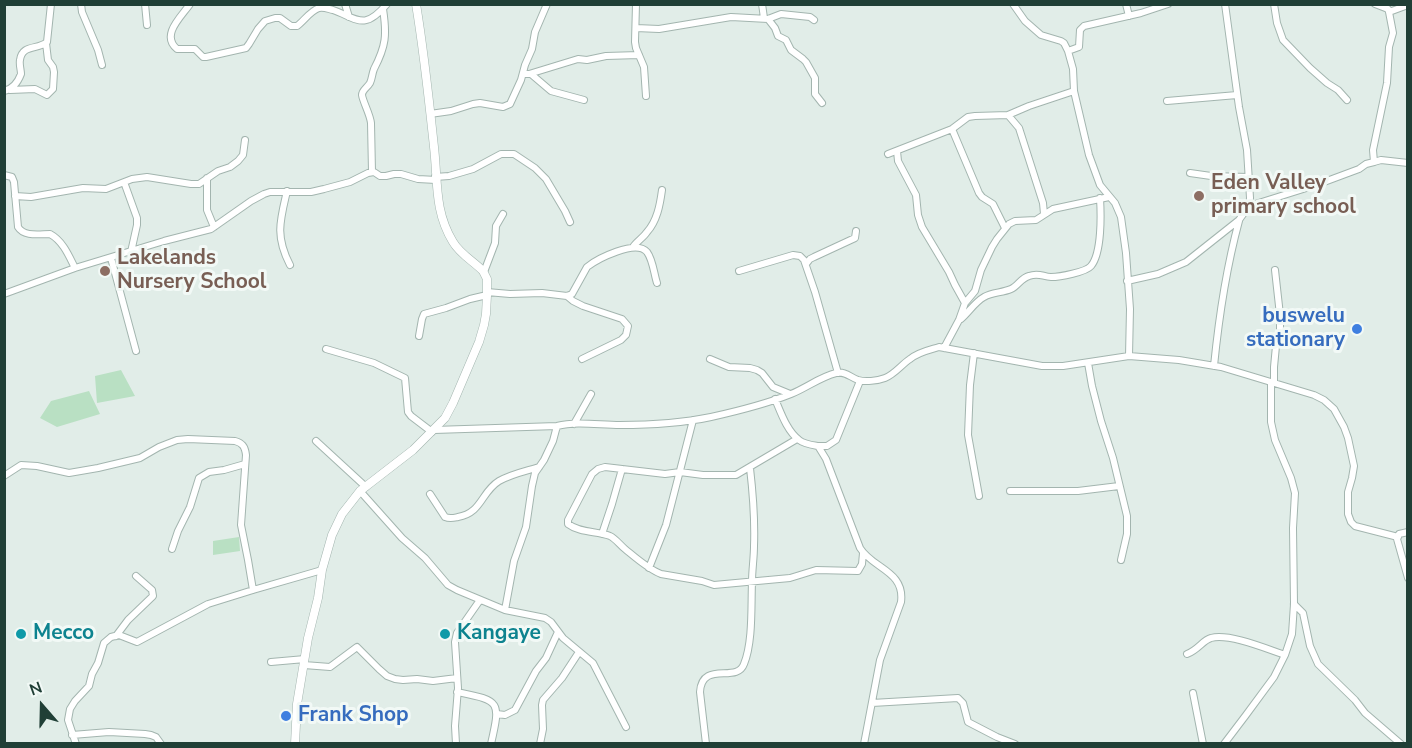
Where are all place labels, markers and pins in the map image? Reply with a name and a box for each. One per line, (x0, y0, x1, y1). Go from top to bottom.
place label: Eden Valley primary school (1211, 171, 1356, 221)
marker: Eden Valley primary school (1192, 189, 1206, 203)
place label: Lakelands Nursery School (117, 246, 267, 296)
marker: Lakelands Nursery School (98, 264, 112, 278)
place label: buswelu stationary (1246, 304, 1345, 354)
marker: buswelu stationary (1350, 322, 1364, 336)
place label: Mecco (33, 621, 94, 647)
place label: Kangaye (457, 621, 541, 647)
marker: Mecco (14, 627, 28, 641)
marker: Kangaye (438, 627, 452, 641)
place label: Frank Shop (298, 703, 409, 729)
marker: Frank Shop (279, 709, 293, 723)

